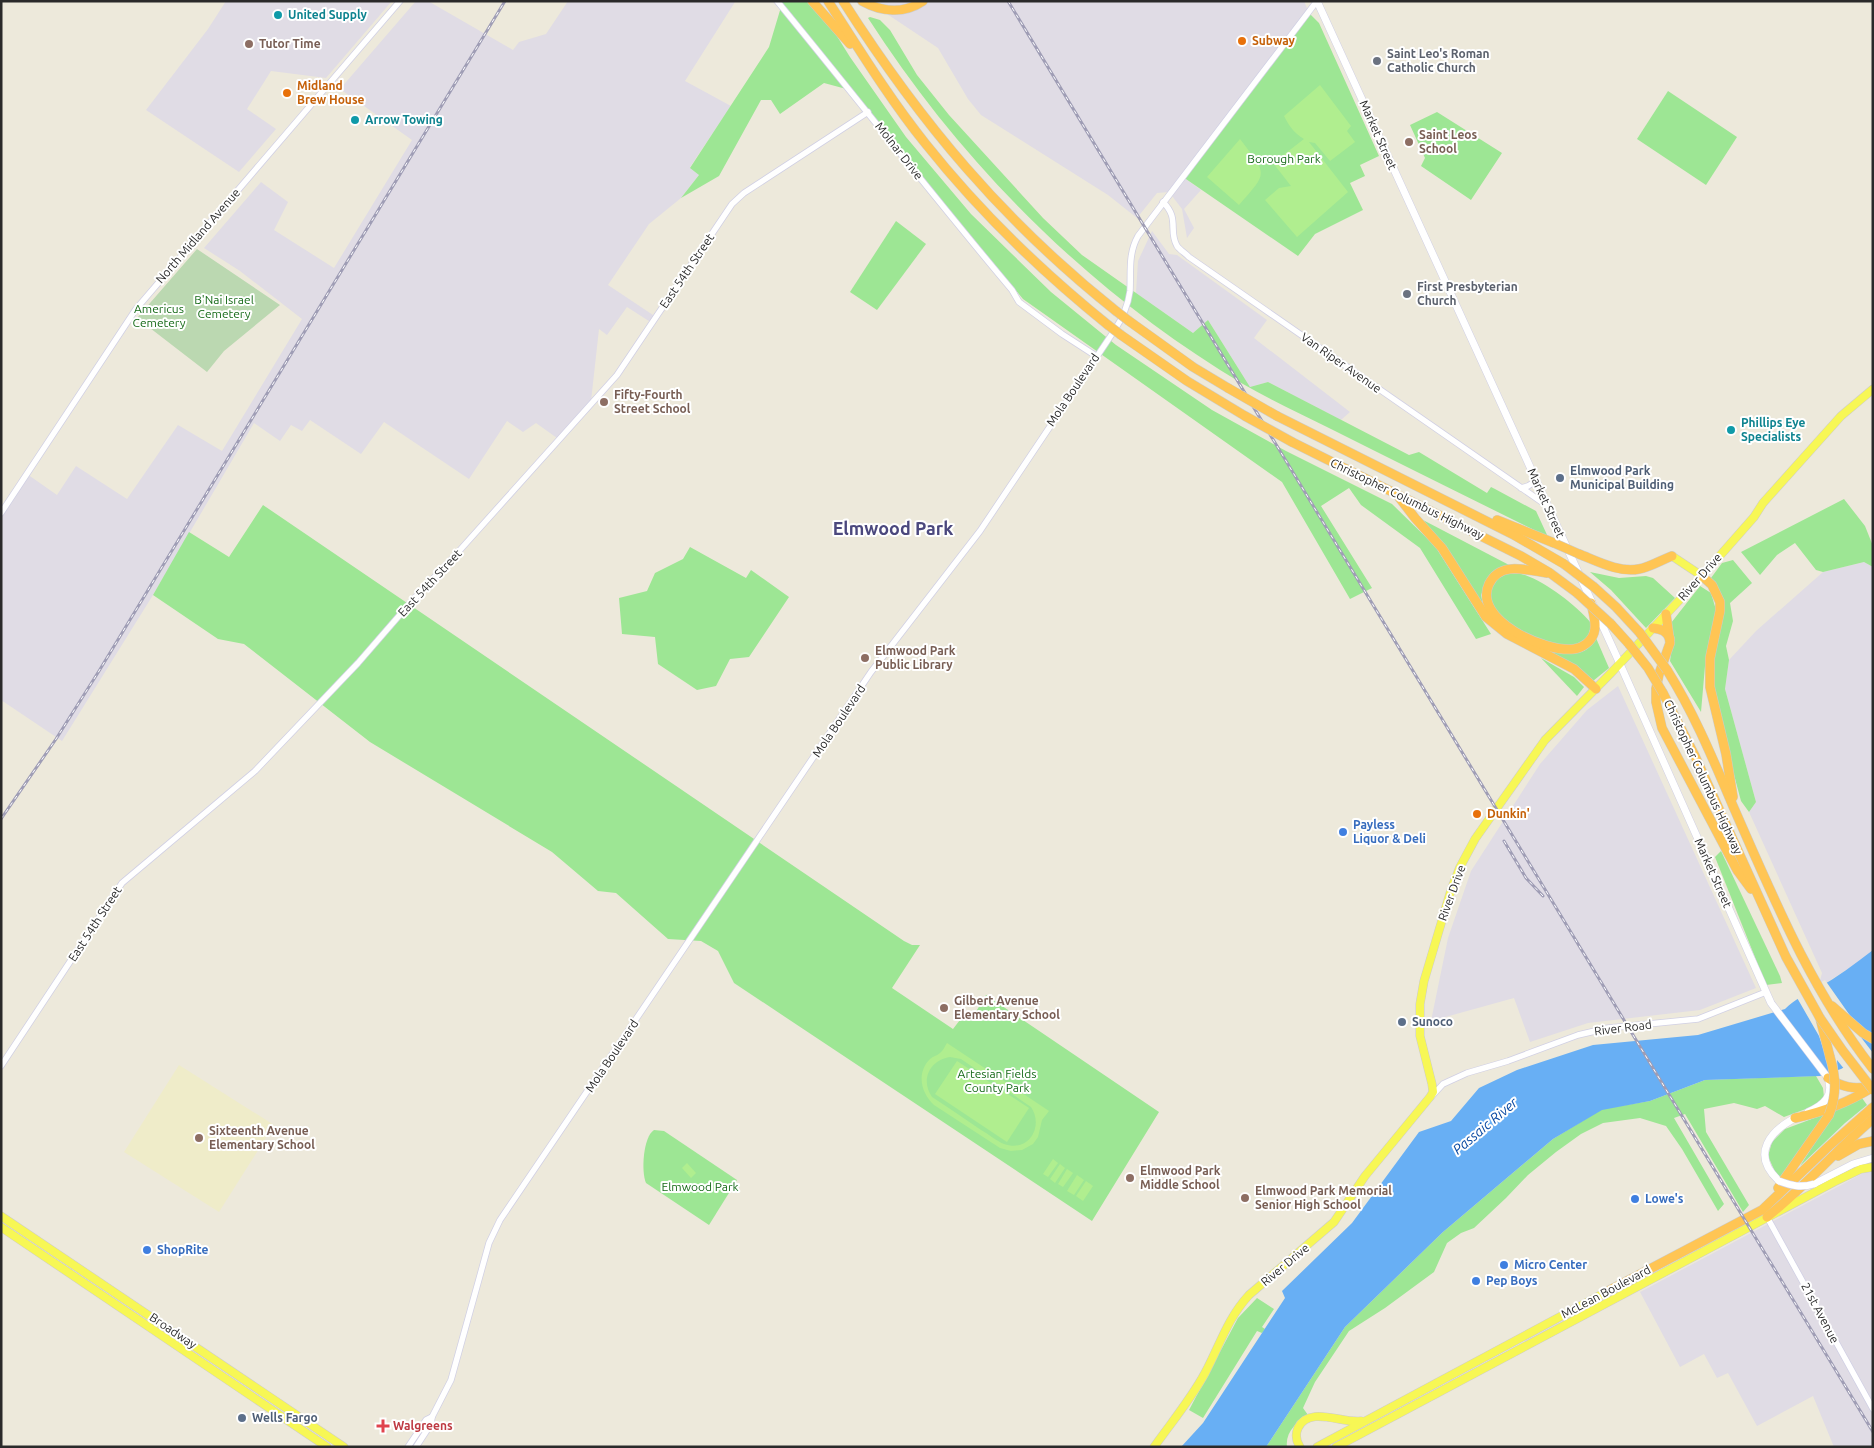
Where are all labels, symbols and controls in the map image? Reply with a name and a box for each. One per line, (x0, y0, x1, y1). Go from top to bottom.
place label: United Supply (288, 8, 367, 21)
marker: United Supply (272, 9, 284, 21)
place label: Subway (1252, 34, 1296, 47)
marker: Subway (1236, 35, 1248, 47)
place label: Tutor Time (259, 37, 321, 50)
marker: Tutor Time (243, 38, 255, 50)
place label: Saint Leo's Roman Catholic Church (1387, 47, 1490, 74)
marker: Saint Leo's Roman Catholic Church (1371, 55, 1383, 67)
place label: Midland Brew House (297, 79, 365, 106)
marker: Midland Brew House (281, 87, 293, 99)
street label: Market Street (1357, 98, 1400, 172)
place label: Arrow Towing (365, 113, 443, 126)
marker: Arrow Towing (349, 114, 361, 126)
street label: Molnar Drive (873, 119, 926, 182)
place label: Saint Leos School (1419, 128, 1478, 155)
marker: Saint Leos School (1403, 136, 1415, 148)
park label: Borough Park (1247, 152, 1321, 165)
street label: North Midland Avenue (153, 186, 242, 286)
street label: East 54th Street (657, 231, 716, 310)
place label: First Presbyterian Church (1417, 280, 1518, 307)
marker: First Presbyterian Church (1401, 288, 1413, 300)
park label: B'Nai Israel Cemetery (194, 293, 254, 320)
park label: Americus Cemetery (133, 302, 186, 329)
street label: Van Riper Avenue (1299, 330, 1384, 395)
street label: Mola Boulevard (1044, 351, 1102, 428)
place label: Fifty-Fourth Street School (614, 388, 691, 415)
marker: Fifty-Fourth Street School (598, 396, 610, 408)
place label: Phillips Eye Specialists (1741, 416, 1806, 443)
marker: Phillips Eye Specialists (1725, 424, 1737, 436)
street label: Christopher Columbus Highway (1328, 456, 1486, 542)
place label: Elmwood Park Municipal Building (1570, 464, 1674, 491)
street label: Market Street (1525, 466, 1568, 540)
marker: Elmwood Park Municipal Building (1554, 472, 1566, 484)
district label: Elmwood Park (833, 518, 953, 538)
street label: East 54th Street (395, 546, 464, 619)
street label: River Drive (1675, 551, 1724, 603)
place label: Elmwood Park Public Library (875, 644, 956, 671)
marker: Elmwood Park Public Library (859, 652, 871, 664)
street label: Mola Boulevard (810, 682, 868, 759)
street label: Christopher Columbus Highway (1662, 697, 1745, 856)
place label: Dunkin' (1487, 807, 1530, 820)
marker: Dunkin' (1471, 808, 1483, 820)
place label: Payless Liquor & Deli (1353, 818, 1426, 845)
marker: Payless Liquor & Deli (1337, 826, 1349, 838)
street label: Market Street (1692, 836, 1735, 910)
street label: River Drive (1435, 863, 1468, 923)
street label: East 54th Street (65, 884, 124, 964)
place label: Gilbert Avenue Elementary School (954, 994, 1060, 1021)
marker: Gilbert Avenue Elementary School (938, 1002, 950, 1014)
place label: Sunoco (1412, 1015, 1453, 1028)
marker: Sunoco (1396, 1016, 1408, 1028)
street label: Mola Boulevard (583, 1017, 641, 1094)
street label: River Road (1593, 1018, 1652, 1037)
park label: Artesian Fields County Park (958, 1067, 1036, 1094)
water label: Passaic River (1449, 1094, 1521, 1158)
place label: Sixteenth Avenue Elementary School (209, 1124, 315, 1151)
marker: Sixteenth Avenue Elementary School (193, 1132, 205, 1144)
place label: Elmwood Park Middle School (1140, 1164, 1221, 1191)
marker: Elmwood Park Middle School (1124, 1172, 1136, 1184)
park label: Elmwood Park (661, 1180, 739, 1193)
place label: Elmwood Park Memorial Senior High School (1255, 1184, 1392, 1211)
marker: Elmwood Park Memorial Senior High School (1239, 1192, 1251, 1204)
place label: Lowe's (1645, 1192, 1684, 1205)
marker: Lowe's (1629, 1193, 1641, 1205)
street label: River Drive (1258, 1241, 1311, 1288)
place label: ShopRite (157, 1243, 208, 1256)
marker: ShopRite (141, 1244, 153, 1256)
place label: Micro Center (1514, 1258, 1587, 1271)
marker: Micro Center (1498, 1259, 1510, 1271)
street label: McLean Boulevard (1559, 1262, 1653, 1321)
place label: Pep Boys (1486, 1274, 1538, 1287)
marker: Pep Boys (1470, 1275, 1482, 1287)
street label: 21st Avenue (1799, 1280, 1842, 1345)
street label: Broadway (147, 1310, 199, 1351)
place label: Wells Fargo (252, 1411, 318, 1424)
marker: Wells Fargo (236, 1412, 248, 1424)
place label: Walgreens (393, 1419, 453, 1432)
marker: Walgreens (377, 1420, 389, 1432)

